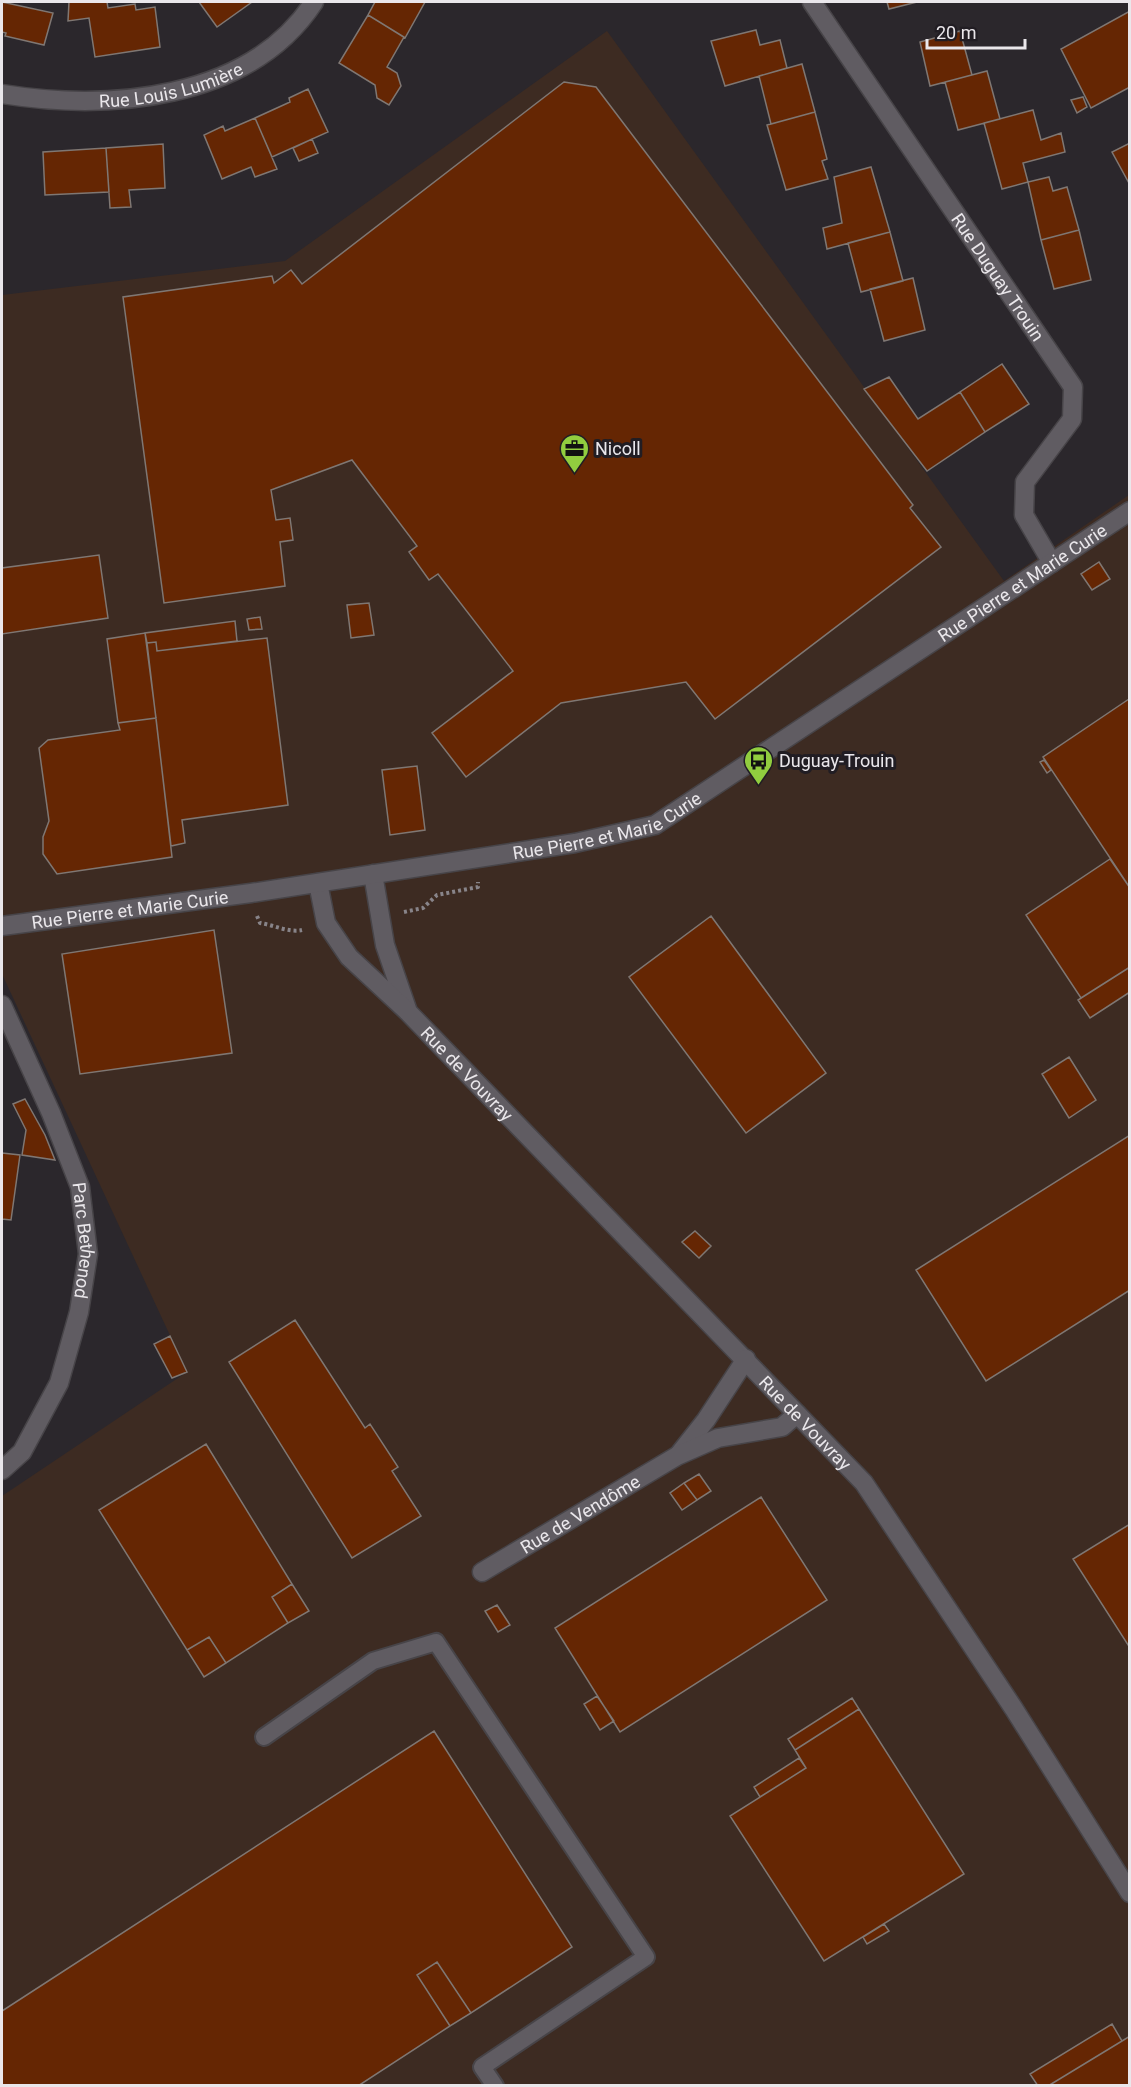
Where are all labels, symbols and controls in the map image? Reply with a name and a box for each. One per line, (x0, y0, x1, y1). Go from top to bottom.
scale bar (927, 12, 1024, 50)
text: 20 m (936, 22, 976, 43)
street label: Rue Louis Lumière (98, 58, 246, 111)
street label: Rue Duguay Trouin (948, 209, 1049, 345)
office icon: Nicoll (558, 432, 590, 474)
place label: Nicoll (595, 438, 641, 459)
street label: Rue Pierre et Marie Curie (934, 519, 1110, 646)
bus stop icon: Duguay-Trouin (742, 744, 774, 786)
place label: Duguay-Trouin (779, 750, 894, 771)
street label: Rue Pierre et Marie Curie (511, 787, 705, 863)
street label: Rue Pierre et Marie Curie (30, 886, 229, 932)
street label: Rue de Vouvray (417, 1022, 518, 1125)
street label: Parc Bethenod (69, 1181, 99, 1300)
street label: Rue de Vouvray (755, 1371, 856, 1474)
street label: Rue de Vendôme (516, 1470, 644, 1557)

